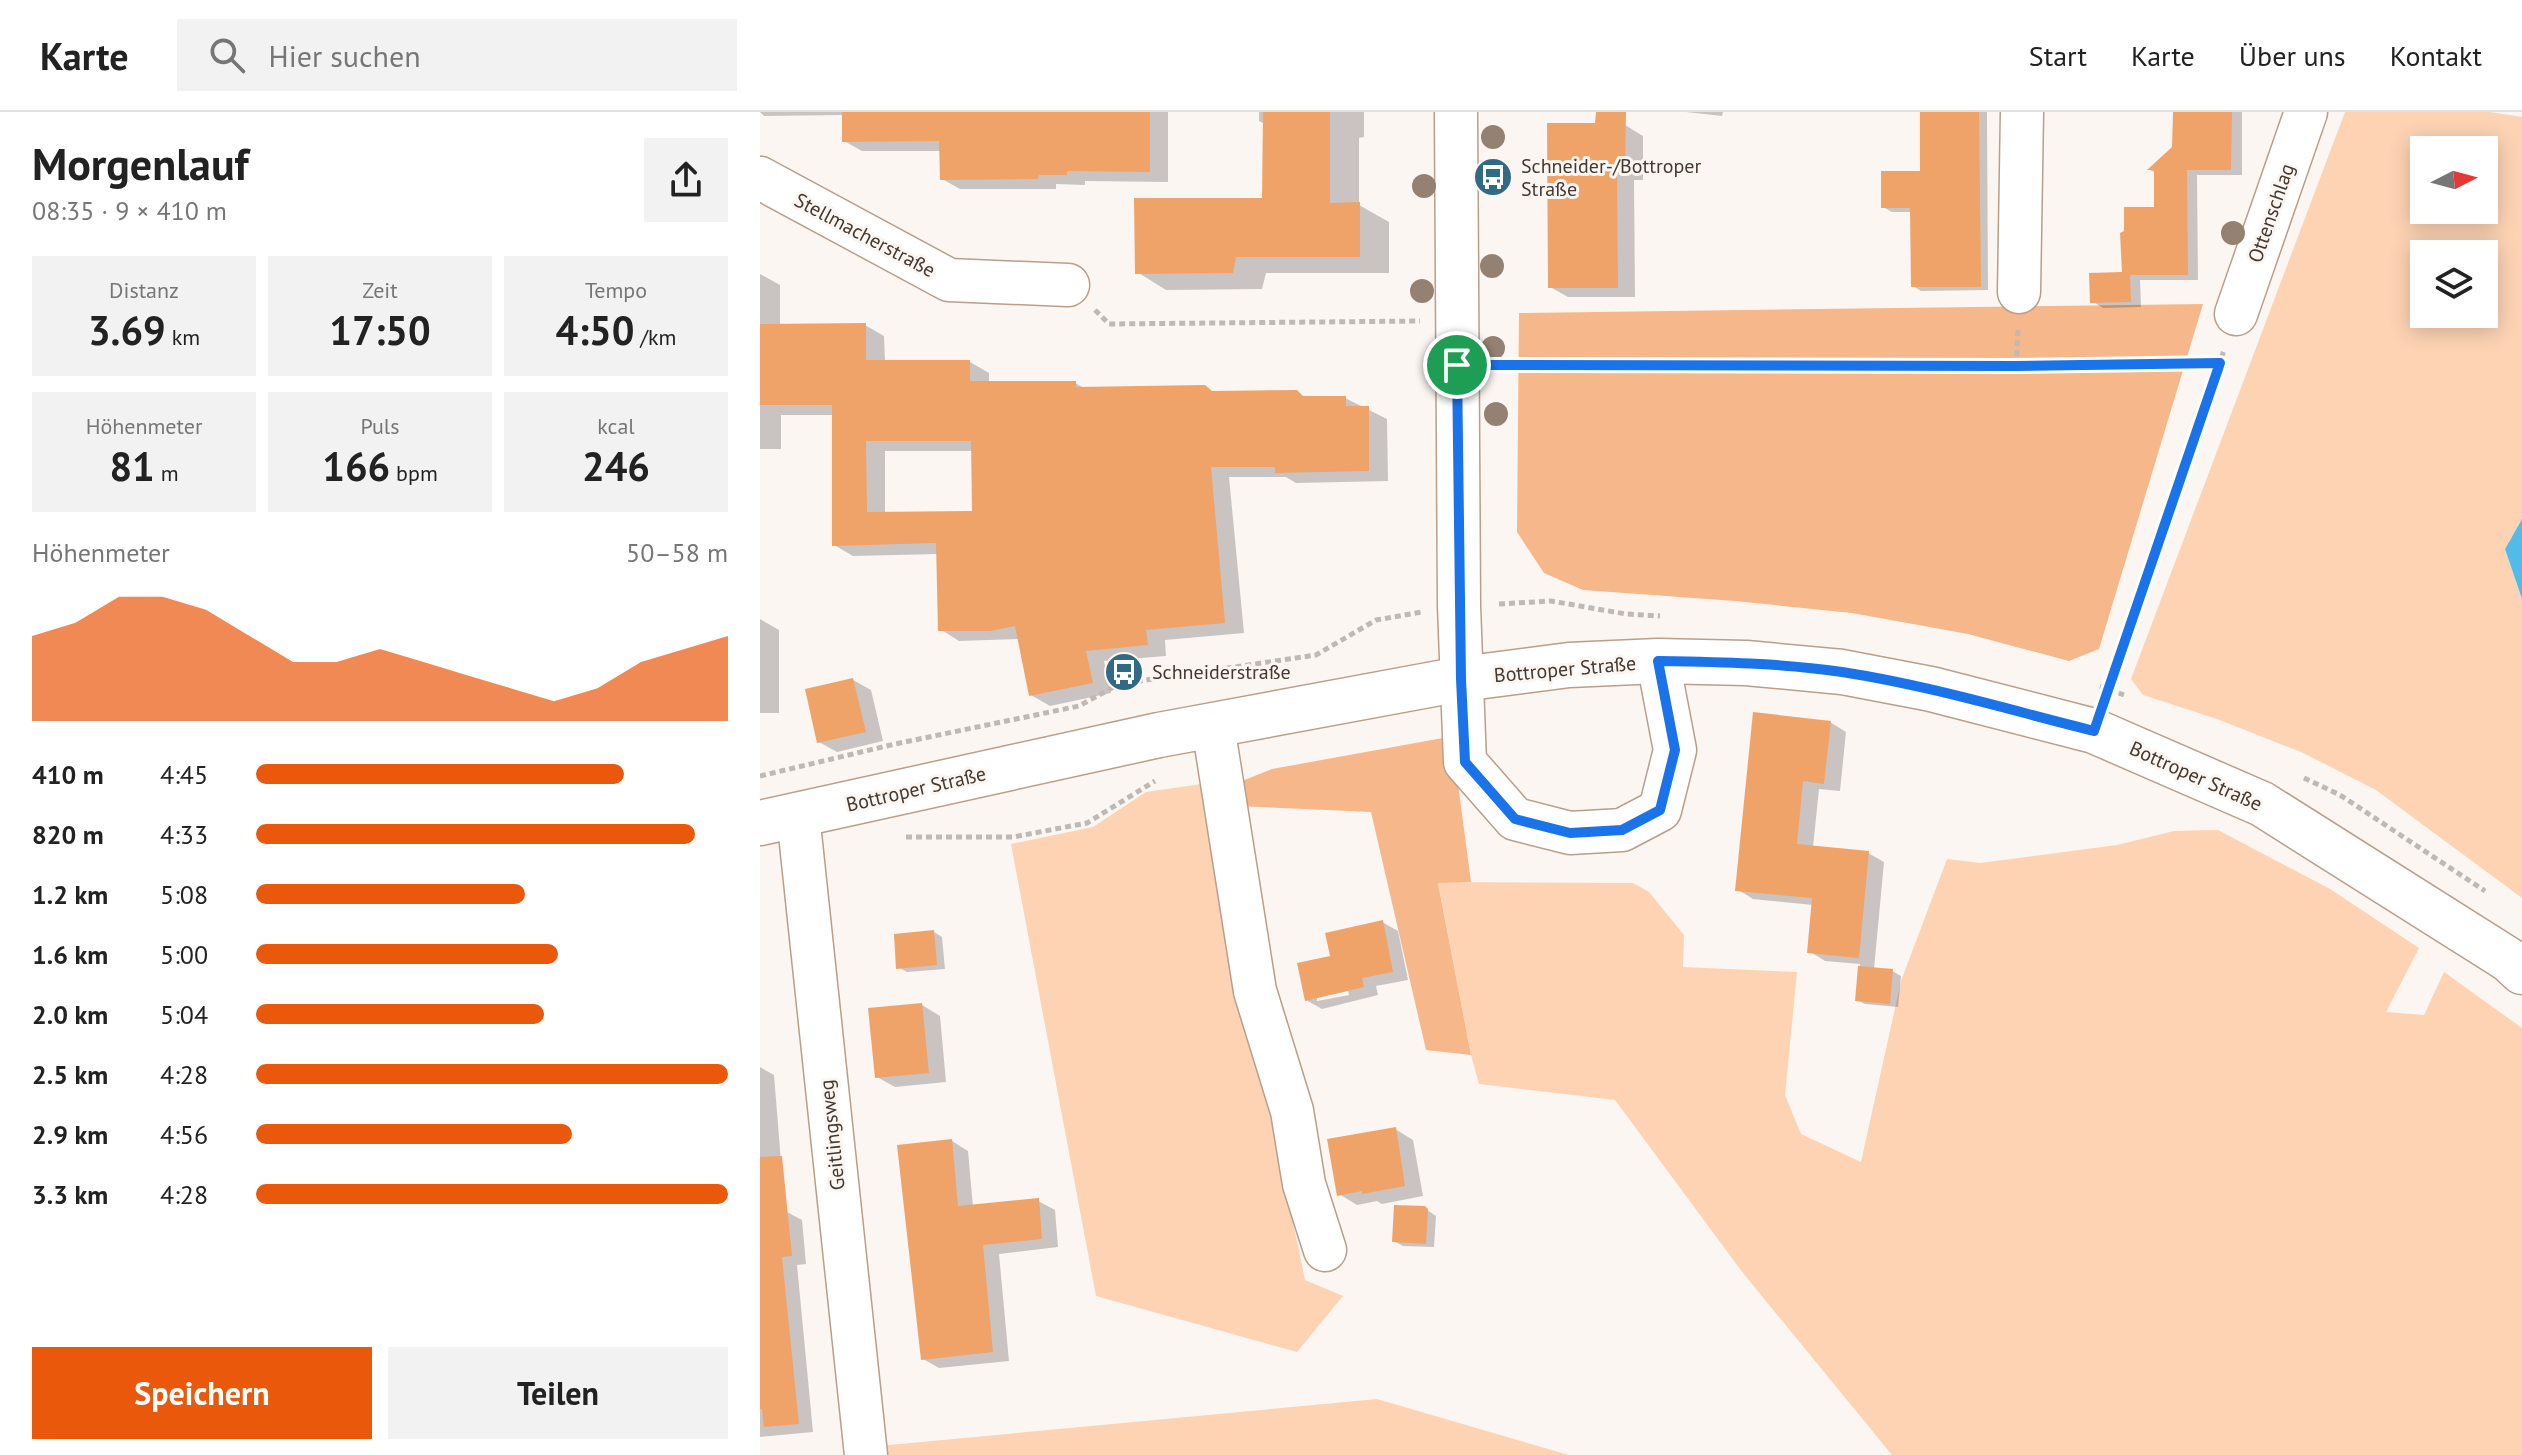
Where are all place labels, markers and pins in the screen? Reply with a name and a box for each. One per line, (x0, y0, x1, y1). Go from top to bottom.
place label: Schneider-/Bottroper Straße (1521, 153, 1701, 202)
bus stop icon: Schneider-/Bottroper Straße (1472, 156, 1514, 198)
pin (1423, 331, 1491, 399)
bus stop icon: Schneiderstraße (1103, 651, 1145, 693)
place label: Schneiderstraße (1152, 659, 1291, 685)

